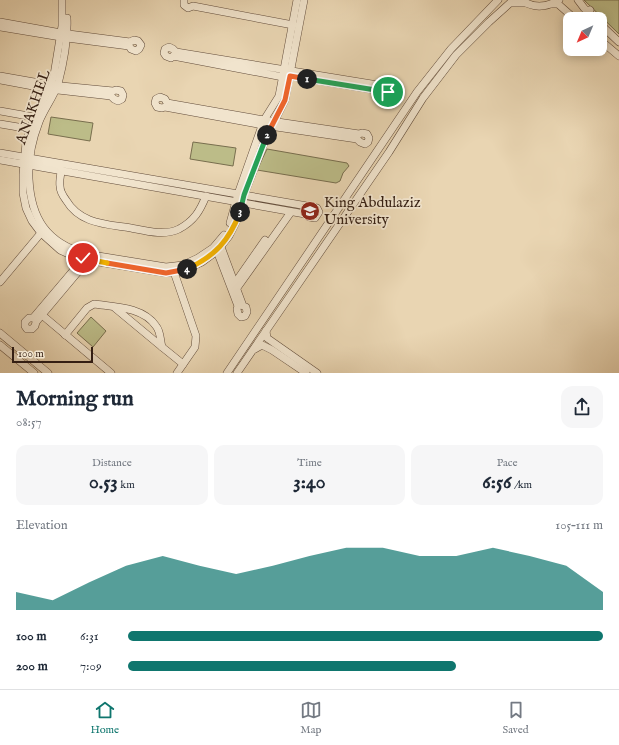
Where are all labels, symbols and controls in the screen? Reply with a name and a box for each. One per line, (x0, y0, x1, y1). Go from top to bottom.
north arrow (563, 12, 607, 56)
map controls (563, 12, 607, 56)
street label: ANAKHEL (11, 67, 55, 148)
pin: 1 (297, 69, 317, 89)
text: 1 (305, 72, 309, 86)
pin (371, 75, 405, 109)
icon: arrive (377, 81, 399, 103)
pin: 2 (257, 125, 277, 145)
text: 2 (264, 128, 270, 142)
place label: King Abdulaziz University (324, 193, 421, 229)
school or university icon: King Abdulaziz University (299, 200, 321, 222)
pin: 3 (230, 202, 250, 222)
text: 3 (238, 205, 242, 219)
pin (66, 241, 100, 275)
icon: check (72, 247, 94, 269)
pin: 4 (177, 259, 197, 279)
text: 4 (184, 262, 190, 276)
scale bar (12, 345, 93, 364)
text: 100 m (18, 347, 44, 361)
text: Morning run (16, 385, 134, 413)
button: share (561, 386, 603, 428)
text: 08:57 (16, 414, 42, 431)
text: Distance (92, 456, 132, 470)
text: Time (297, 456, 322, 470)
text: Pace (497, 456, 518, 470)
text: 0.53 (89, 470, 118, 495)
text: 3:40 (293, 470, 326, 495)
text: 6:56 (482, 470, 512, 495)
text: km (118, 478, 135, 492)
text: /km (512, 478, 532, 492)
text: Elevation (16, 517, 68, 534)
text: 105–111 m (555, 517, 603, 534)
text: 100 m (16, 628, 46, 645)
text: 6:31 (80, 628, 99, 645)
text: 200 m (16, 658, 48, 675)
text: 7:09 (80, 658, 102, 675)
tab: Home (90, 699, 119, 737)
tab: Map (300, 699, 322, 737)
tab: Saved (503, 699, 529, 737)

